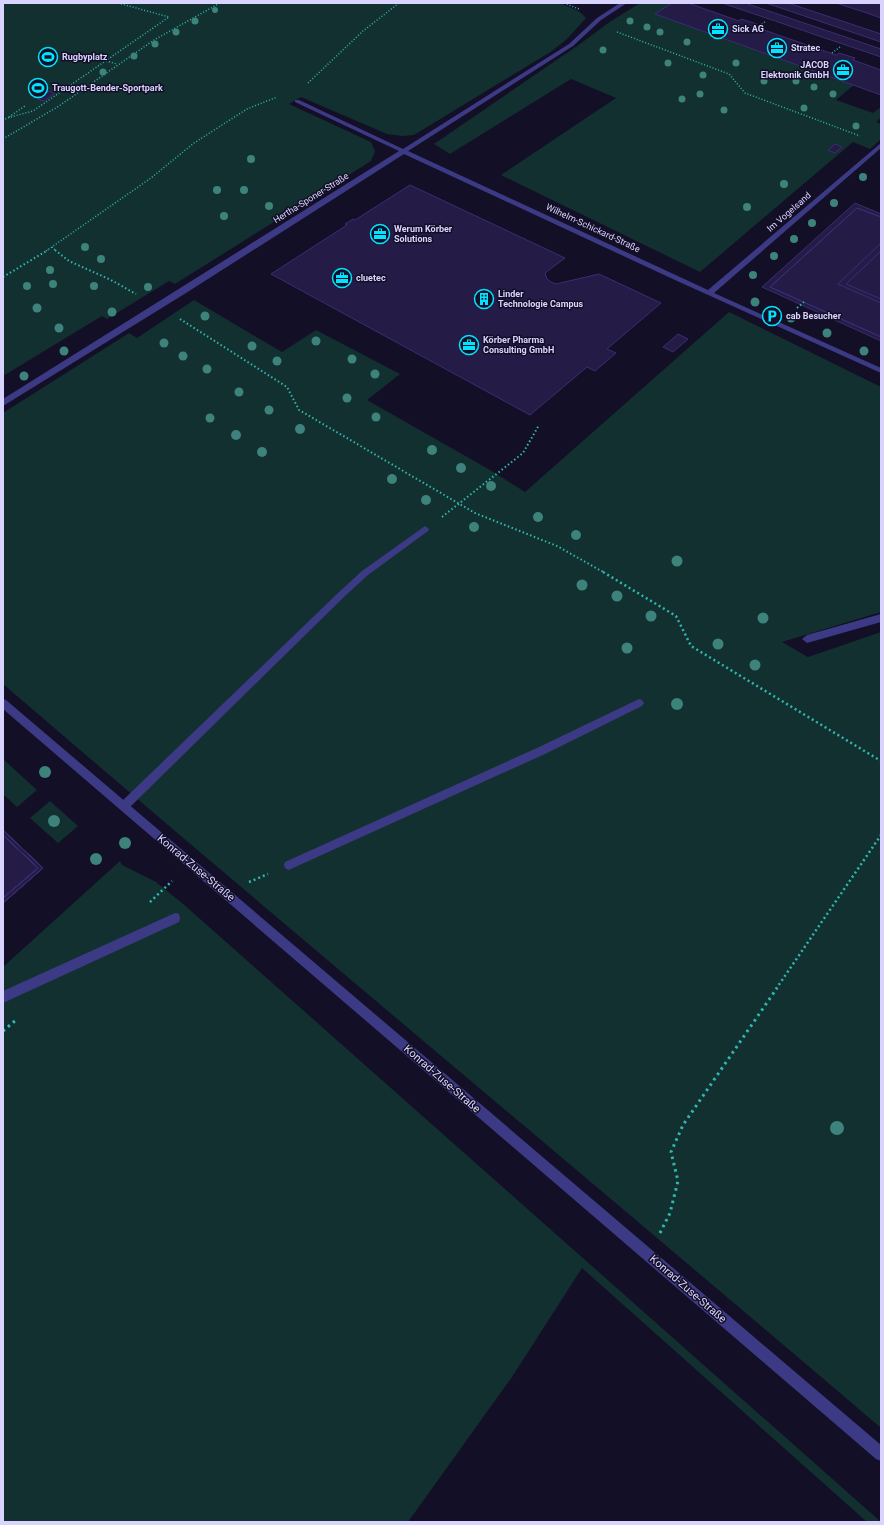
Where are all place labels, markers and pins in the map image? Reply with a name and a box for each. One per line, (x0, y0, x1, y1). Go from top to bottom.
office icon: Sick AG (707, 18, 729, 40)
place label: Sick AG (732, 24, 764, 34)
office icon: Stratec (766, 37, 788, 59)
place label: Stratec (791, 43, 820, 53)
sports icon: Rugbyplatz (37, 46, 59, 68)
place label: Rugbyplatz (62, 52, 108, 62)
office icon: JACOB Elektronik GmbH (832, 59, 854, 81)
place label: JACOB Elektronik GmbH (761, 60, 829, 80)
sports icon: Traugott-Bender-Sportpark (27, 77, 49, 99)
place label: Traugott-Bender-Sportpark (52, 83, 163, 93)
office icon: Werum Körber Solutions (369, 223, 391, 245)
place label: Werum Körber Solutions (394, 224, 453, 244)
office icon: cluetec (331, 267, 353, 289)
place label: cluetec (356, 273, 386, 283)
building icon: Linder Technologie Campus (473, 288, 495, 310)
place label: Linder Technologie Campus (498, 289, 584, 309)
parking icon: cab Besucher (761, 305, 783, 327)
place label: cab Besucher (786, 311, 842, 321)
office icon: Körber Pharma Consulting GmbH (458, 334, 480, 356)
place label: Körber Pharma Consulting GmbH (483, 335, 554, 355)

